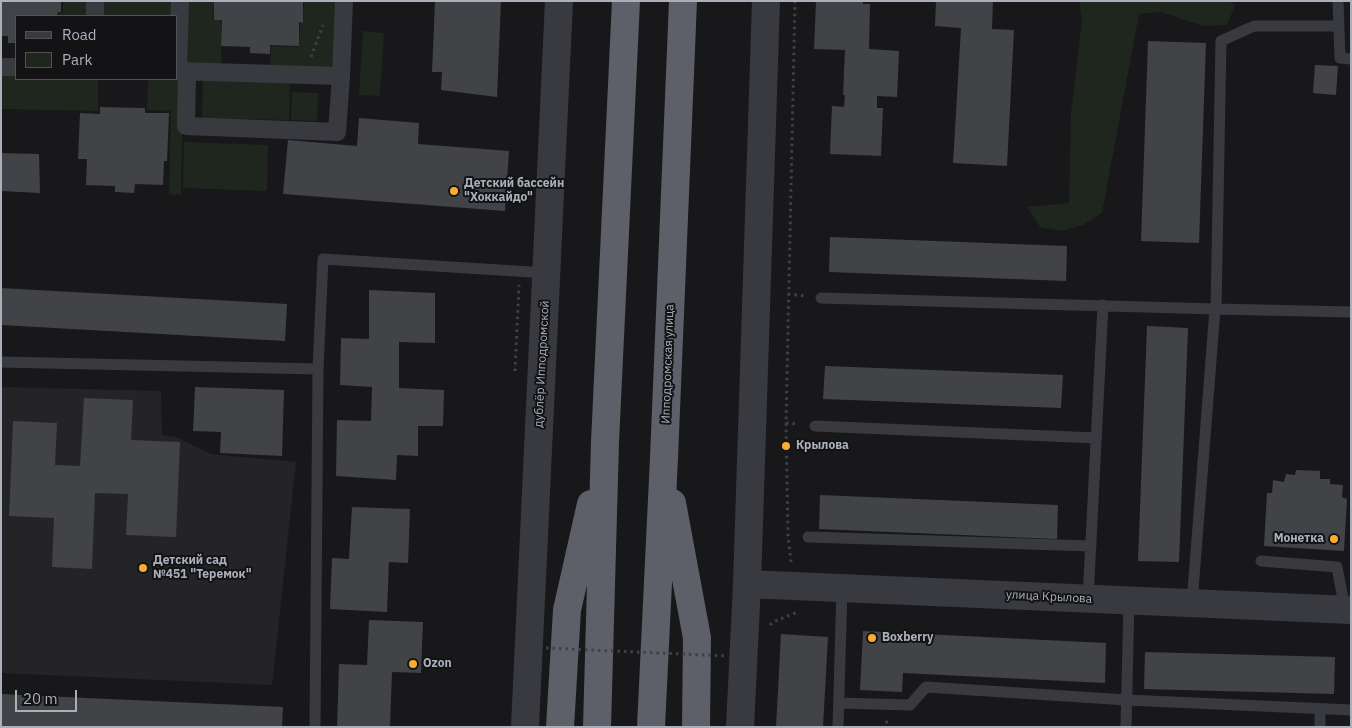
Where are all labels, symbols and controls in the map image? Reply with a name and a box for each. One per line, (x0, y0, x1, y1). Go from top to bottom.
legend (15, 15, 178, 80)
text: Road (62, 25, 97, 44)
text: Park (62, 50, 92, 69)
place label: Детский бассейн "Хоккайдо" (464, 177, 564, 205)
marker: Детский бассейн "Хоккайдо" (448, 185, 460, 197)
street label: дублёр Ипподромской (531, 300, 553, 428)
street label: Ипподромская улица (659, 304, 677, 424)
place label: Крылова (796, 439, 849, 453)
marker: Крылова (780, 440, 792, 452)
place label: Монетка (1274, 532, 1324, 546)
marker: Монетка (1328, 533, 1340, 545)
place label: Детский сад №451 "Теремок" (153, 554, 252, 582)
marker: Детский сад №451 "Теремок" (137, 562, 149, 574)
street label: улица Крылова (1006, 588, 1092, 606)
place label: Boxberry (882, 631, 934, 645)
marker: Boxberry (866, 632, 878, 644)
place label: Ozon (423, 657, 452, 671)
marker: Ozon (407, 658, 419, 670)
scale bar (18, 680, 80, 712)
text: 20 m (23, 689, 58, 708)

